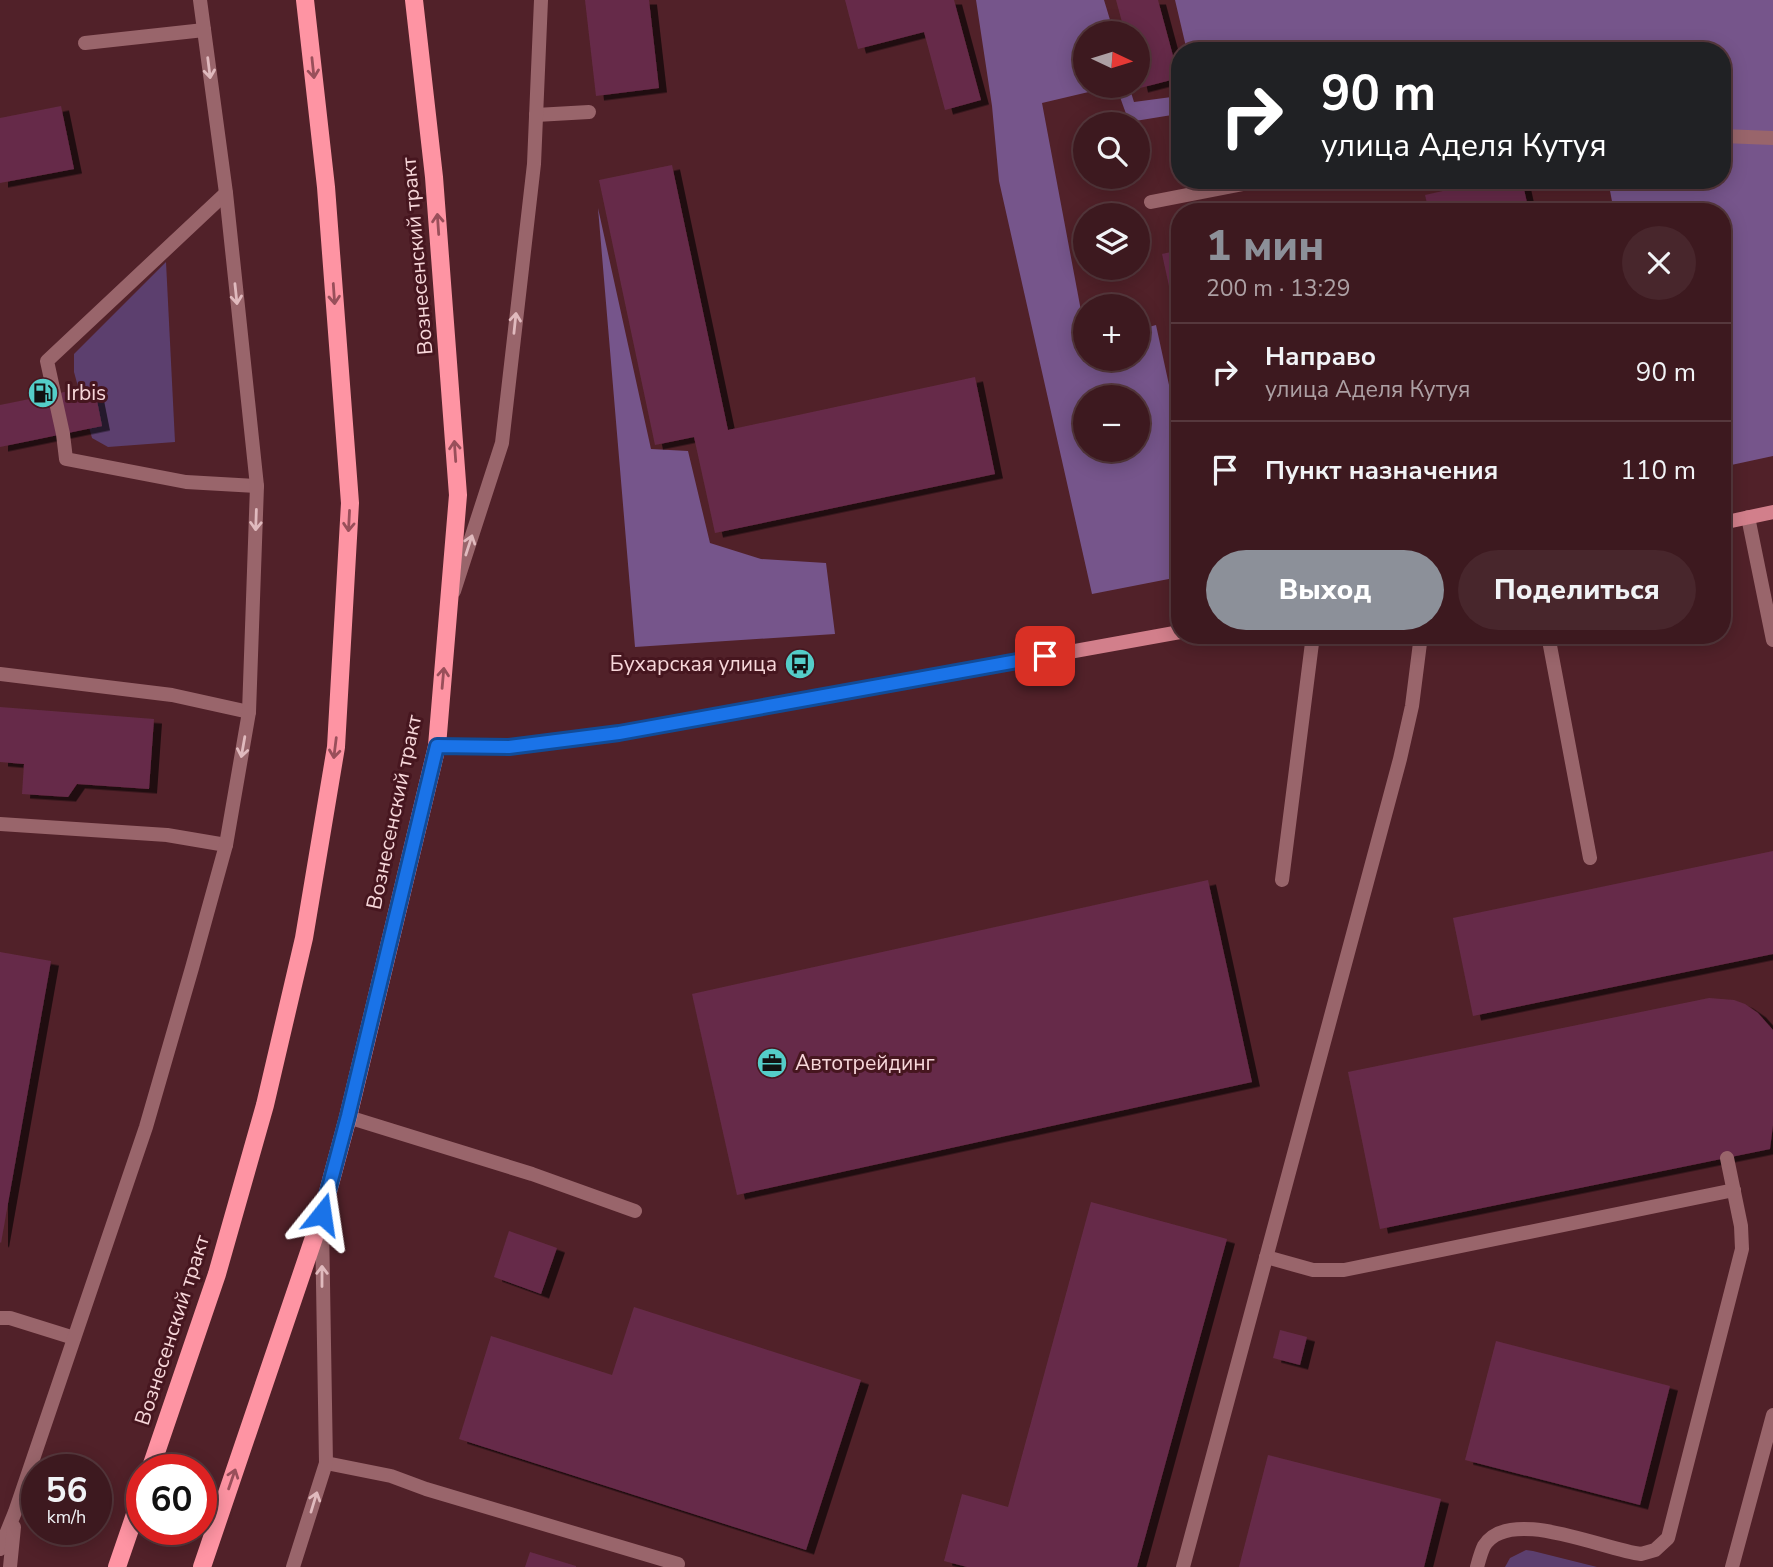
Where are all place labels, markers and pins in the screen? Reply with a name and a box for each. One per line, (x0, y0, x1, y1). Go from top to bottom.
fuel station icon: Irbis (26, 376, 60, 410)
place label: Irbis (66, 379, 106, 407)
pin (1015, 626, 1075, 686)
bus stop icon: Бухарская улица (783, 647, 817, 681)
place label: Бухарская улица (610, 650, 777, 678)
office icon: Автотрейдинг (755, 1046, 789, 1080)
place label: Автотрейдинг (795, 1049, 935, 1077)

